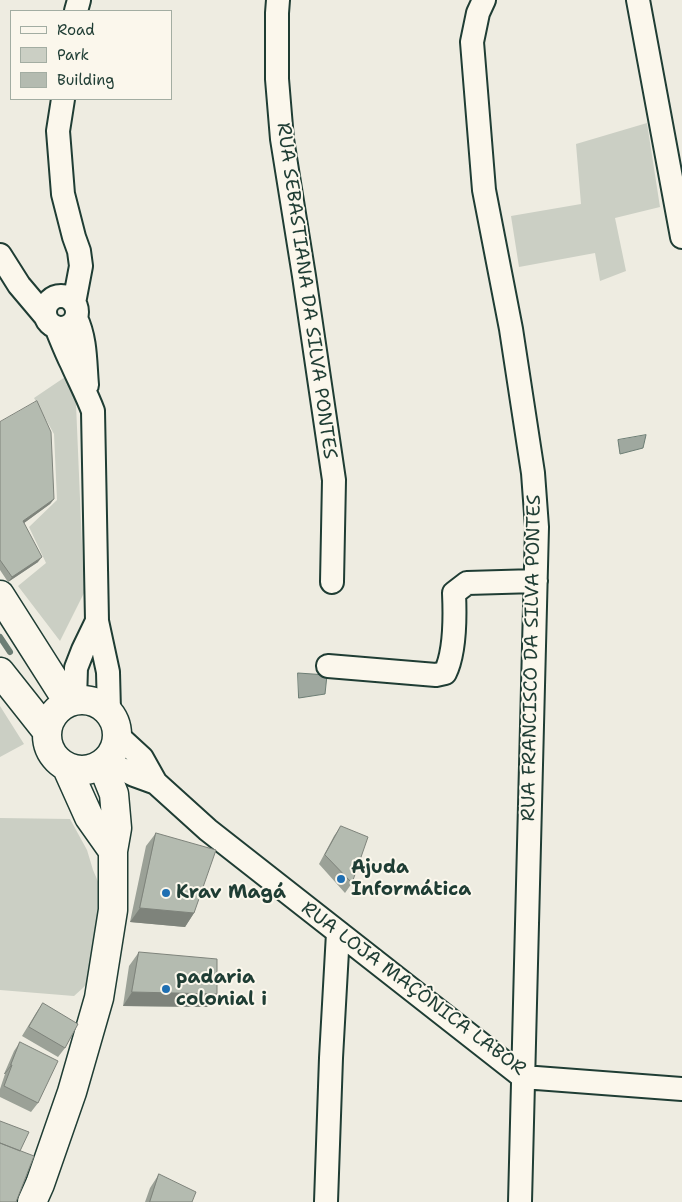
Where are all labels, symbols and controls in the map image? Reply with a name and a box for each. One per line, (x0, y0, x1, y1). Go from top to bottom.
legend (10, 10, 172, 100)
text: Road (57, 20, 95, 40)
text: Park (57, 45, 89, 65)
text: Building (57, 70, 114, 90)
street label: RUA SEBASTIANA DA SILVA PONTES (271, 121, 341, 461)
street label: RUA FRANCISCO DA SILVA PONTES (518, 494, 546, 822)
place label: Ajuda Informática (351, 857, 471, 901)
marker: Ajuda Informática (335, 873, 347, 885)
place label: Krav Magá (176, 882, 286, 904)
marker: Krav Magá (160, 887, 172, 899)
street label: RUA LOJA MAÇÔNICA LABOR (296, 897, 530, 1081)
place label: padaria colonial i (176, 967, 267, 1011)
marker: padaria colonial i (160, 983, 172, 995)

